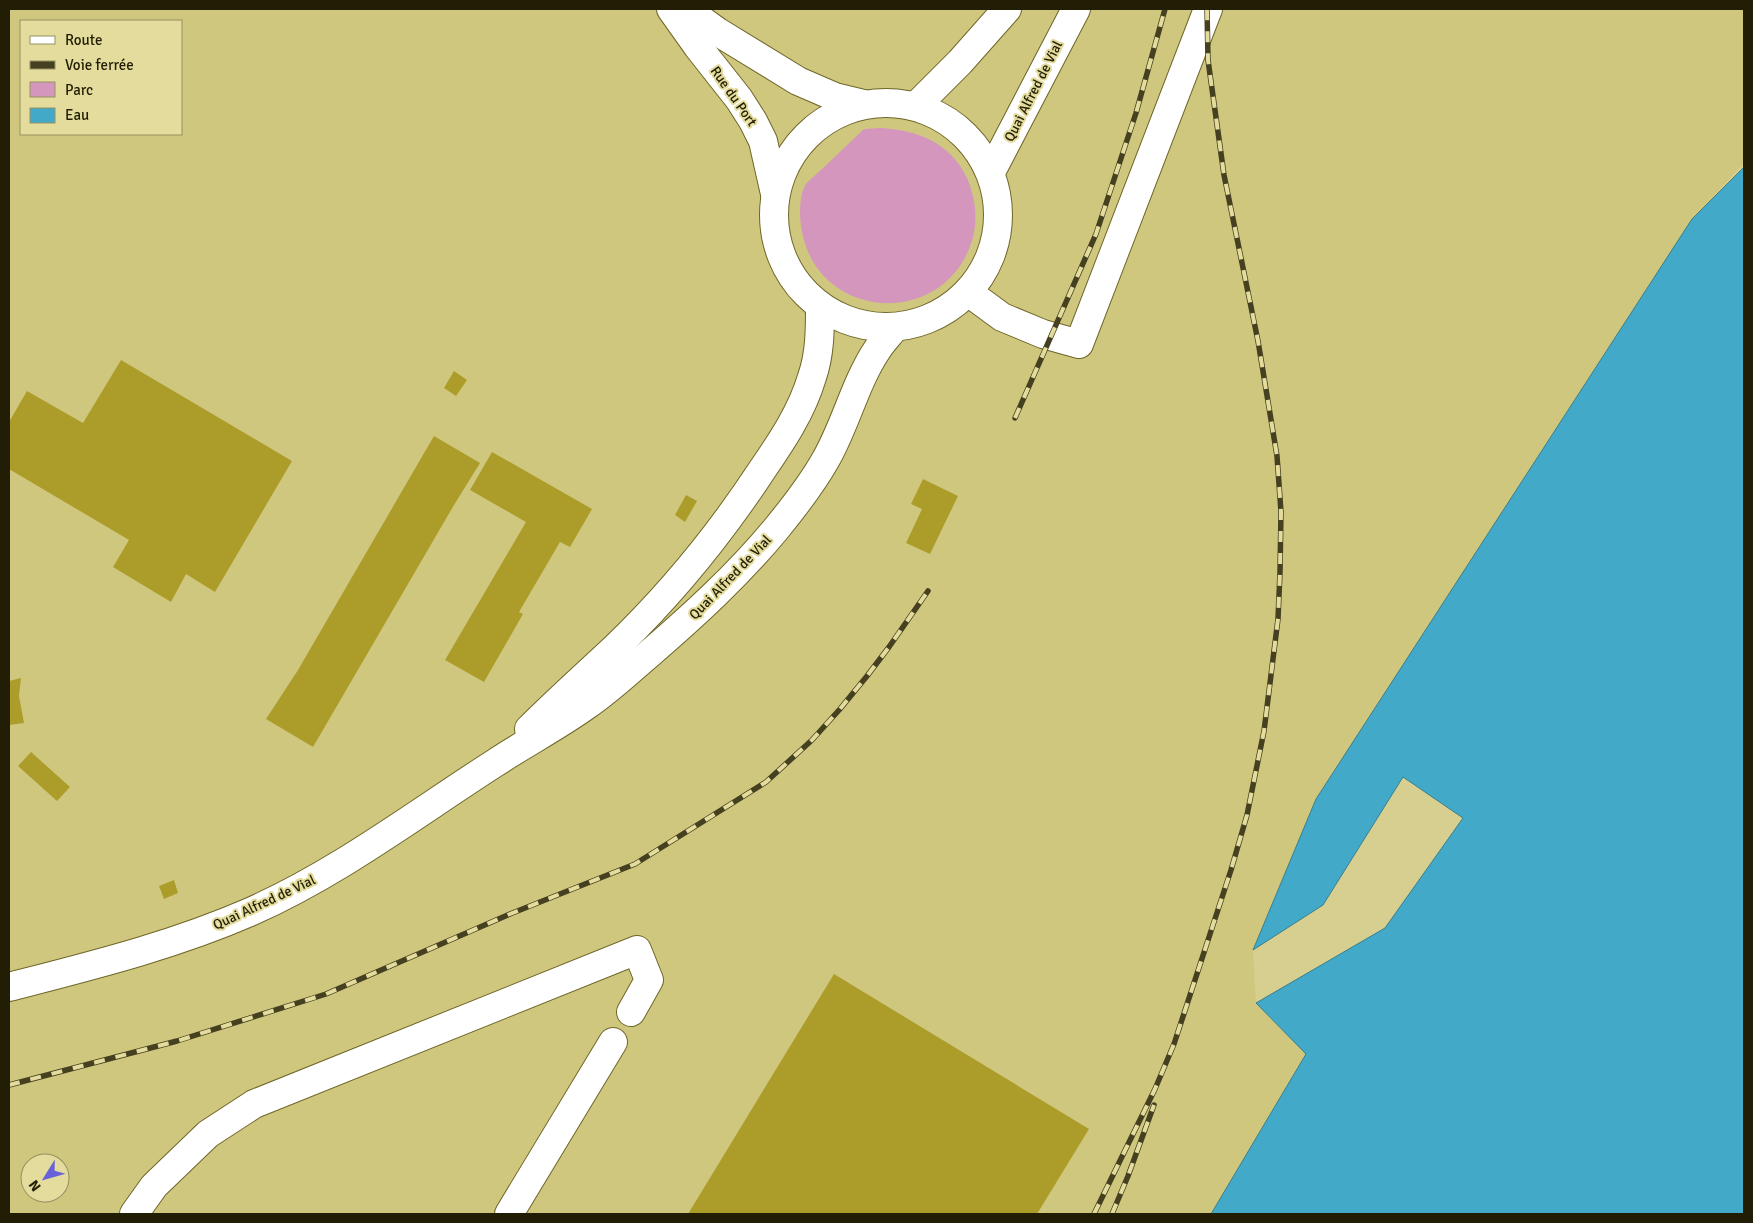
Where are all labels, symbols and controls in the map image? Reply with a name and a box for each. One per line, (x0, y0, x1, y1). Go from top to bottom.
legend (20, 20, 182, 135)
text: Route (65, 31, 102, 49)
street label: Quai Alfred de Vial (1001, 38, 1066, 145)
text: Voie ferrée (65, 56, 134, 74)
street label: Rue du Port (707, 63, 760, 130)
text: Parc (65, 81, 93, 99)
text: Eau (65, 106, 89, 124)
street label: Quai Alfred de Vial (686, 531, 775, 623)
street label: Quai Alfred de Vial (210, 871, 318, 934)
north arrow (20, 1153, 70, 1203)
text: N (25, 1177, 45, 1195)

